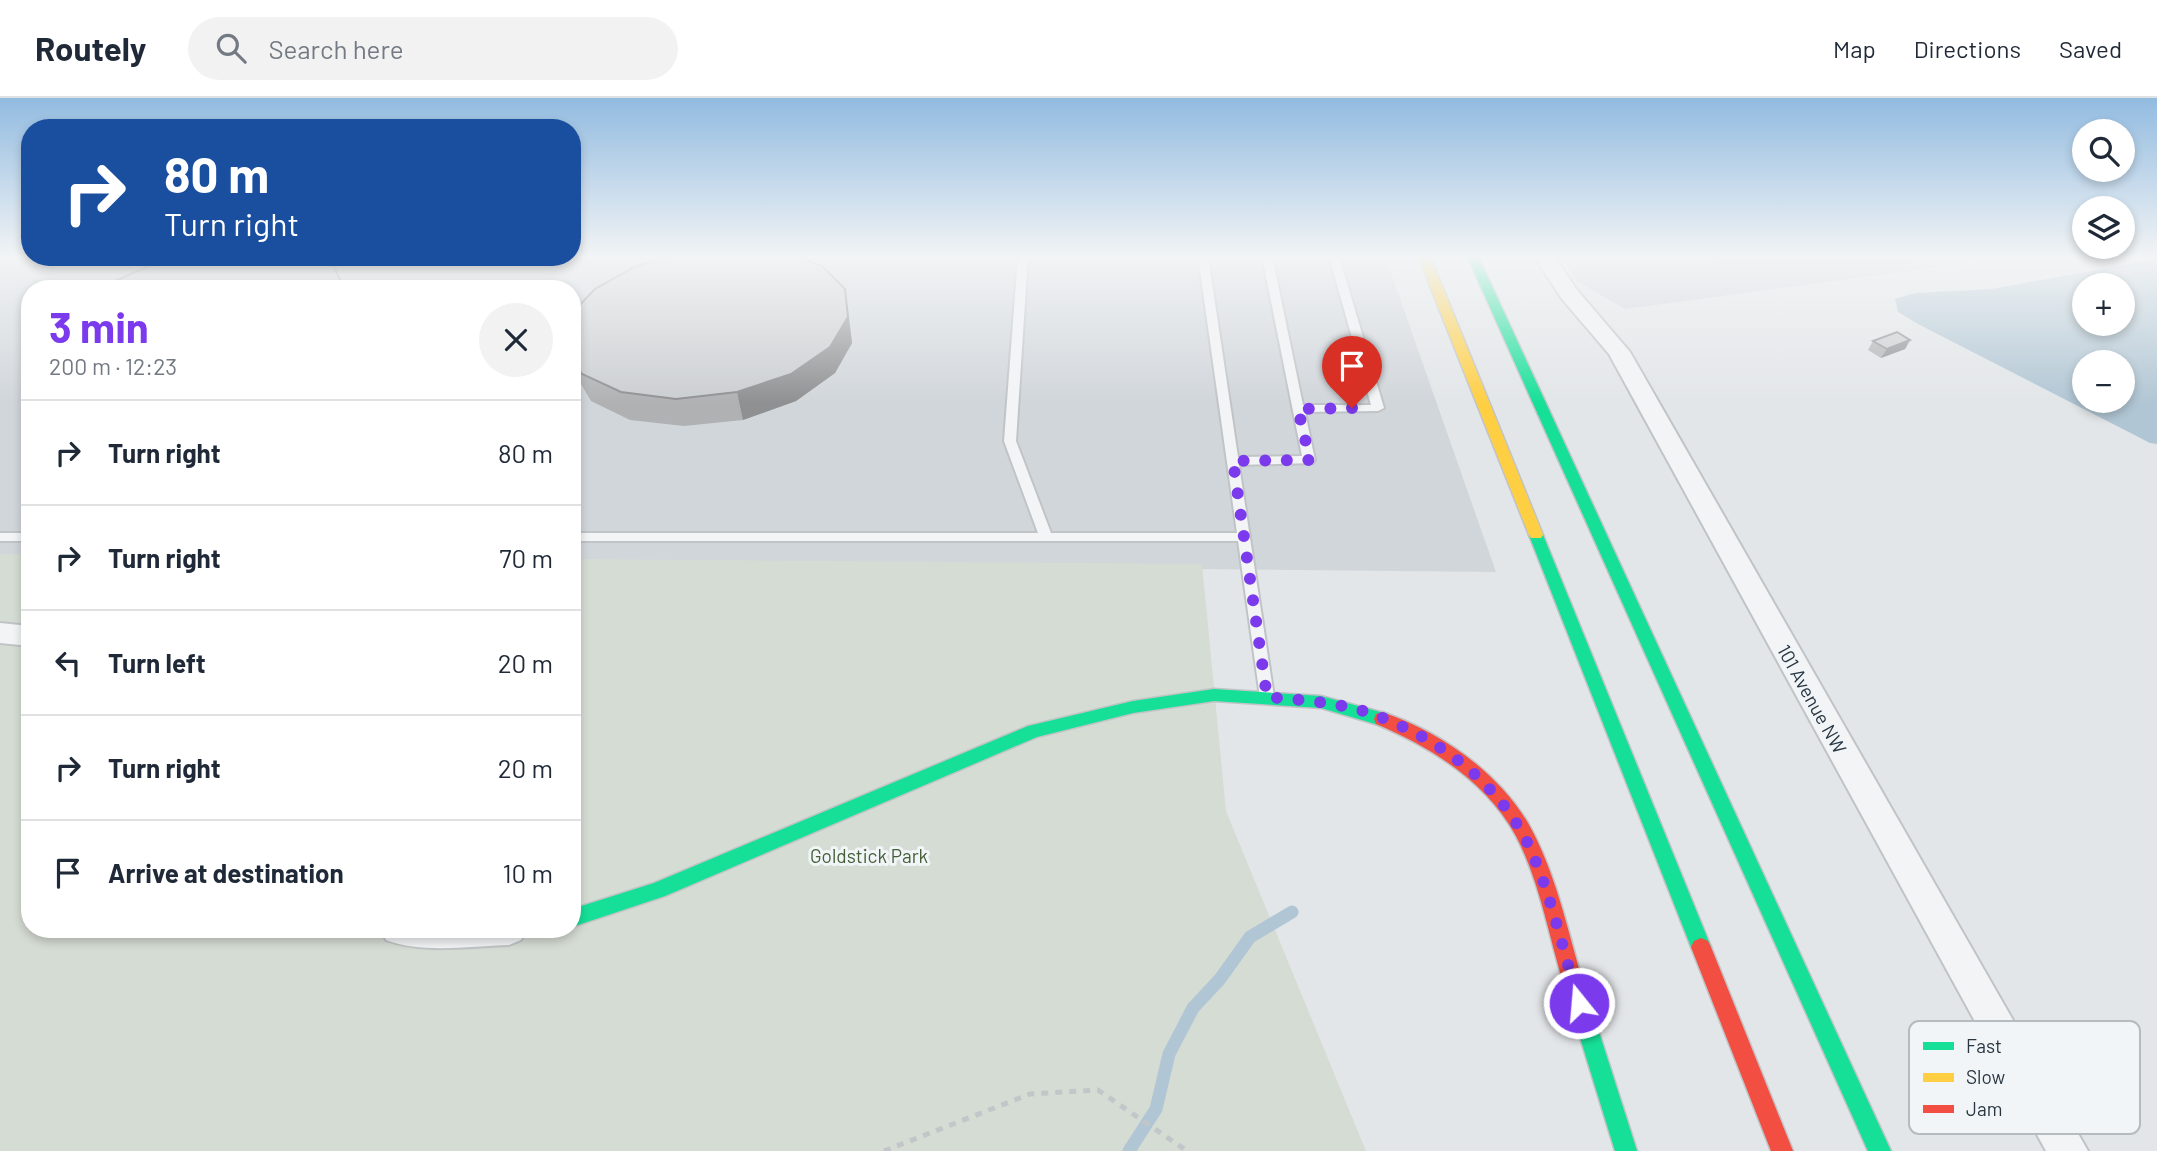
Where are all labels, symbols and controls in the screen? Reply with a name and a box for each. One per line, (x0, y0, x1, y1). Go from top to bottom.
search box (188, 17, 678, 80)
text: Routely (35, 28, 146, 68)
icon: search (212, 29, 250, 67)
text: Search here (268, 33, 404, 64)
text: Map (1833, 34, 1876, 63)
text: Directions (1914, 34, 2021, 63)
text: Saved (2059, 34, 2122, 63)
map controls (2072, 119, 2135, 413)
button: search (2072, 119, 2135, 182)
text: 80 m (164, 144, 269, 203)
icon: right (49, 147, 140, 238)
button: layers (2072, 196, 2135, 259)
text: Turn right (164, 204, 299, 242)
button: + (2072, 273, 2135, 336)
text: 3 min (49, 301, 149, 351)
button: close (479, 303, 553, 377)
pin (1322, 336, 1382, 408)
icon: arrive (1333, 347, 1371, 385)
button: − (2072, 350, 2135, 413)
text: 200 m · 12:23 (49, 352, 177, 380)
icon: right (49, 434, 87, 472)
text: Turn right (108, 437, 221, 468)
text: 80 m (498, 437, 553, 468)
icon: right (49, 539, 87, 577)
text: Turn right (108, 542, 221, 573)
text: 70 m (499, 542, 553, 573)
street label: 101 Avenue NW (1773, 640, 1852, 758)
icon: left (49, 644, 87, 682)
text: Turn left (108, 647, 206, 678)
text: 20 m (498, 647, 553, 678)
icon: right (49, 749, 87, 787)
text: Turn right (108, 752, 221, 783)
text: 20 m (498, 752, 553, 783)
park label: Goldstick Park (810, 844, 928, 867)
icon: arrive (49, 854, 87, 892)
text: Arrive at destination (108, 857, 344, 888)
text: 10 m (503, 857, 553, 888)
position arrow (1542, 966, 1616, 1040)
legend (1909, 1021, 2140, 1134)
text: Fast (1966, 1034, 2002, 1057)
text: Slow (1966, 1065, 2005, 1088)
text: Jam (1966, 1097, 2002, 1120)

